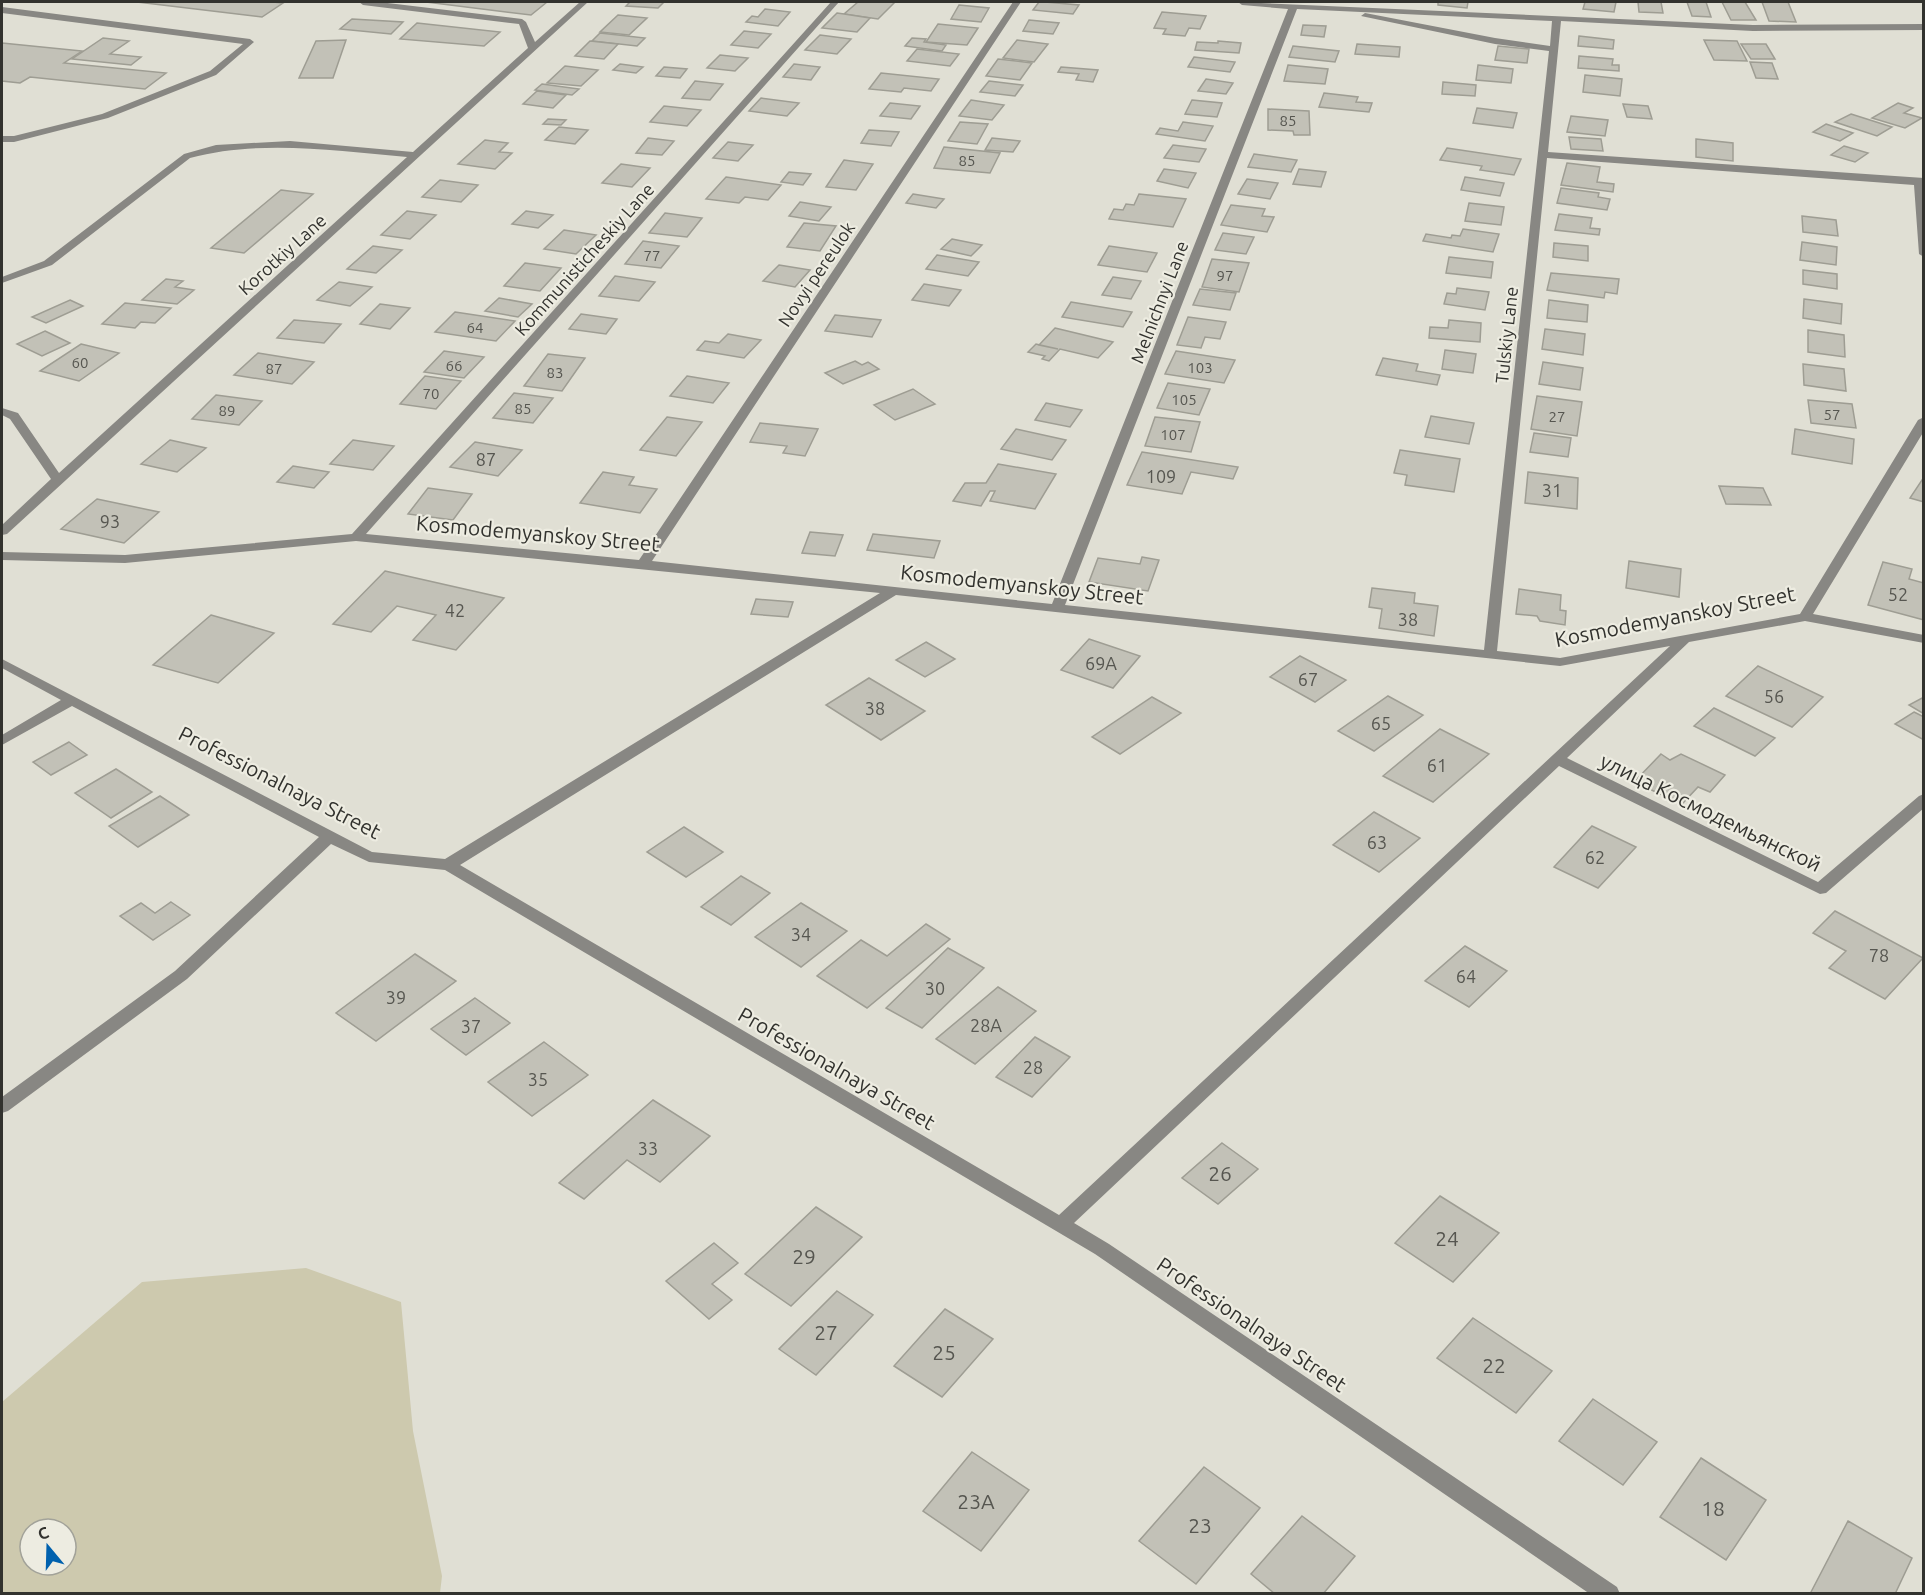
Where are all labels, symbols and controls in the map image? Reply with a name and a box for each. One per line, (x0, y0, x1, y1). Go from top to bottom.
house number: 85 (1280, 112, 1296, 129)
house number: 85 (959, 152, 975, 169)
street label: Kommunisticheskiy Lane (510, 179, 658, 339)
street label: Korotkiy Lane (234, 210, 330, 298)
street label: Novyi pereulok (774, 218, 858, 330)
street label: Melnichnyi Lane (1126, 238, 1192, 366)
house number: 77 (644, 247, 660, 264)
house number: 97 (1217, 267, 1233, 284)
street label: Tulskiy Lane (1491, 286, 1521, 384)
house number: 64 (467, 319, 483, 336)
house number: 60 (72, 354, 88, 371)
house number: 66 (446, 357, 462, 374)
house number: 103 (1187, 359, 1213, 376)
house number: 87 (266, 360, 282, 377)
house number: 83 (547, 364, 563, 381)
house number: 70 (423, 385, 439, 402)
house number: 105 (1171, 391, 1197, 408)
house number: 85 (515, 400, 531, 417)
house number: 89 (219, 402, 235, 419)
house number: 57 (1824, 406, 1840, 423)
house number: 27 (1549, 408, 1565, 425)
house number: 107 (1160, 426, 1186, 443)
house number: 87 (476, 449, 496, 469)
house number: 109 (1146, 466, 1176, 486)
house number: 31 (1542, 480, 1562, 500)
street label: Kosmodemyanskoy Street (415, 510, 661, 556)
house number: 93 (100, 511, 120, 531)
street label: Kosmodemyanskoy Street (899, 559, 1145, 609)
street label: Kosmodemyanskoy Street (1553, 581, 1797, 651)
house number: 52 (1888, 584, 1908, 604)
house number: 42 (445, 600, 465, 620)
house number: 38 (1398, 609, 1418, 629)
house number: 69А (1085, 653, 1117, 673)
house number: 67 (1298, 669, 1318, 689)
house number: 56 (1764, 686, 1784, 706)
house number: 38 (865, 698, 885, 718)
house number: 65 (1371, 713, 1391, 733)
street label: Professionalnaya Street (175, 721, 385, 843)
street label: улица Космодемьянской (1597, 748, 1825, 876)
house number: 61 (1427, 755, 1447, 775)
house number: 63 (1367, 832, 1387, 852)
house number: 62 (1585, 847, 1605, 867)
house number: 34 (791, 924, 811, 944)
house number: 78 (1869, 945, 1889, 965)
house number: 64 (1456, 966, 1476, 986)
house number: 30 (925, 978, 945, 998)
house number: 39 (386, 987, 406, 1007)
street label: Professionalnaya Street (734, 1002, 940, 1134)
house number: 28А (970, 1015, 1002, 1035)
house number: 37 (461, 1016, 481, 1036)
house number: 28 (1023, 1057, 1043, 1077)
house number: 35 (528, 1069, 548, 1089)
house number: 33 (638, 1138, 658, 1158)
house number: 26 (1208, 1161, 1232, 1185)
house number: 24 (1435, 1226, 1459, 1250)
house number: 29 (792, 1244, 816, 1268)
street label: Professionalnaya Street (1153, 1252, 1351, 1396)
house number: 27 (814, 1320, 838, 1344)
house number: 25 (932, 1340, 956, 1364)
house number: 22 (1482, 1353, 1506, 1377)
house number: 23А (957, 1489, 995, 1513)
house number: 18 (1701, 1496, 1725, 1520)
house number: 23 (1188, 1513, 1212, 1537)
north arrow (18, 1517, 78, 1577)
text: С (35, 1523, 51, 1543)

